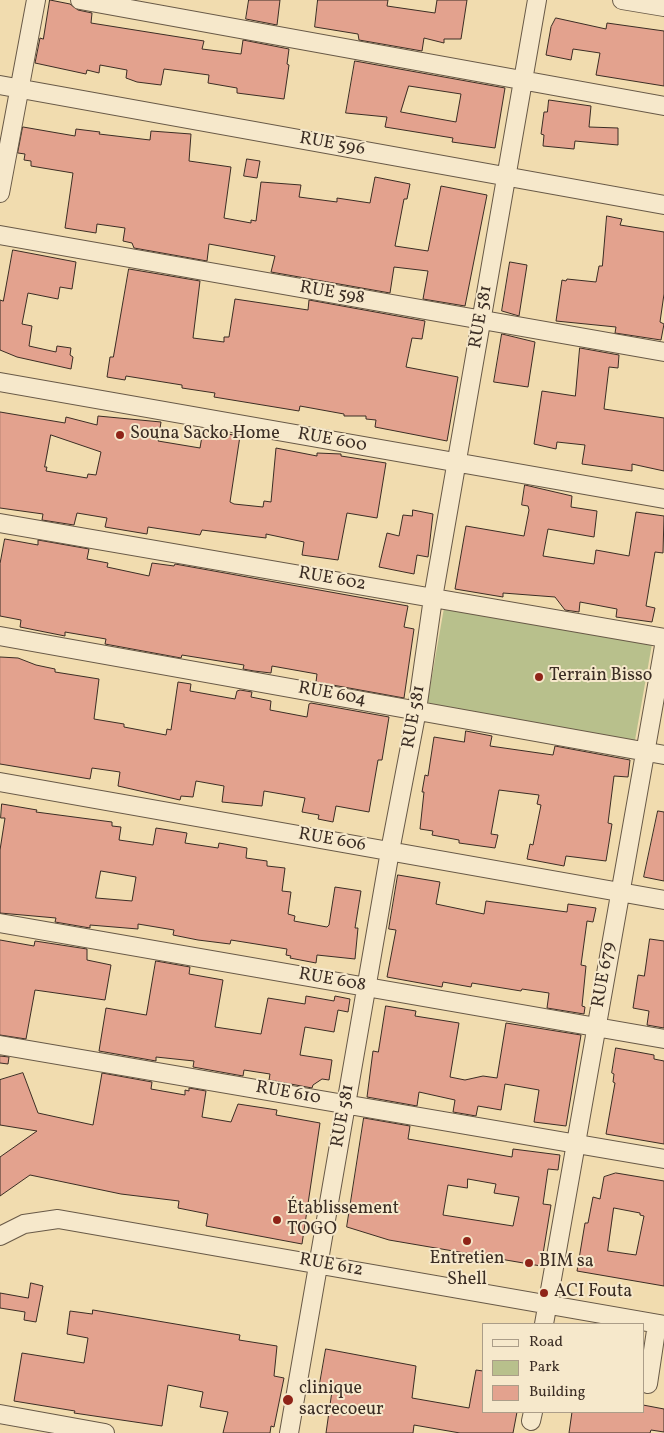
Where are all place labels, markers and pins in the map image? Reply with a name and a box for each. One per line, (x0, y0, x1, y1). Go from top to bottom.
place label: Souna Sacko Home (130, 424, 280, 446)
marker: Souna Sacko Home (114, 429, 126, 441)
place label: Terrain Bisso (549, 666, 652, 688)
marker: Terrain Bisso (533, 671, 545, 683)
place label: Établissement TOGO (287, 1199, 399, 1242)
marker: Établissement TOGO (271, 1214, 283, 1226)
marker: Entretien Shell (461, 1235, 473, 1247)
place label: Entretien Shell (430, 1249, 504, 1292)
place label: BIM sa (539, 1252, 594, 1274)
marker: BIM sa (523, 1257, 535, 1269)
place label: ACI Fouta (554, 1282, 632, 1304)
marker: ACI Fouta (538, 1287, 550, 1299)
place label: clinique sacrecoeur (299, 1379, 384, 1422)
marker: clinique sacrecoeur (281, 1393, 295, 1407)

